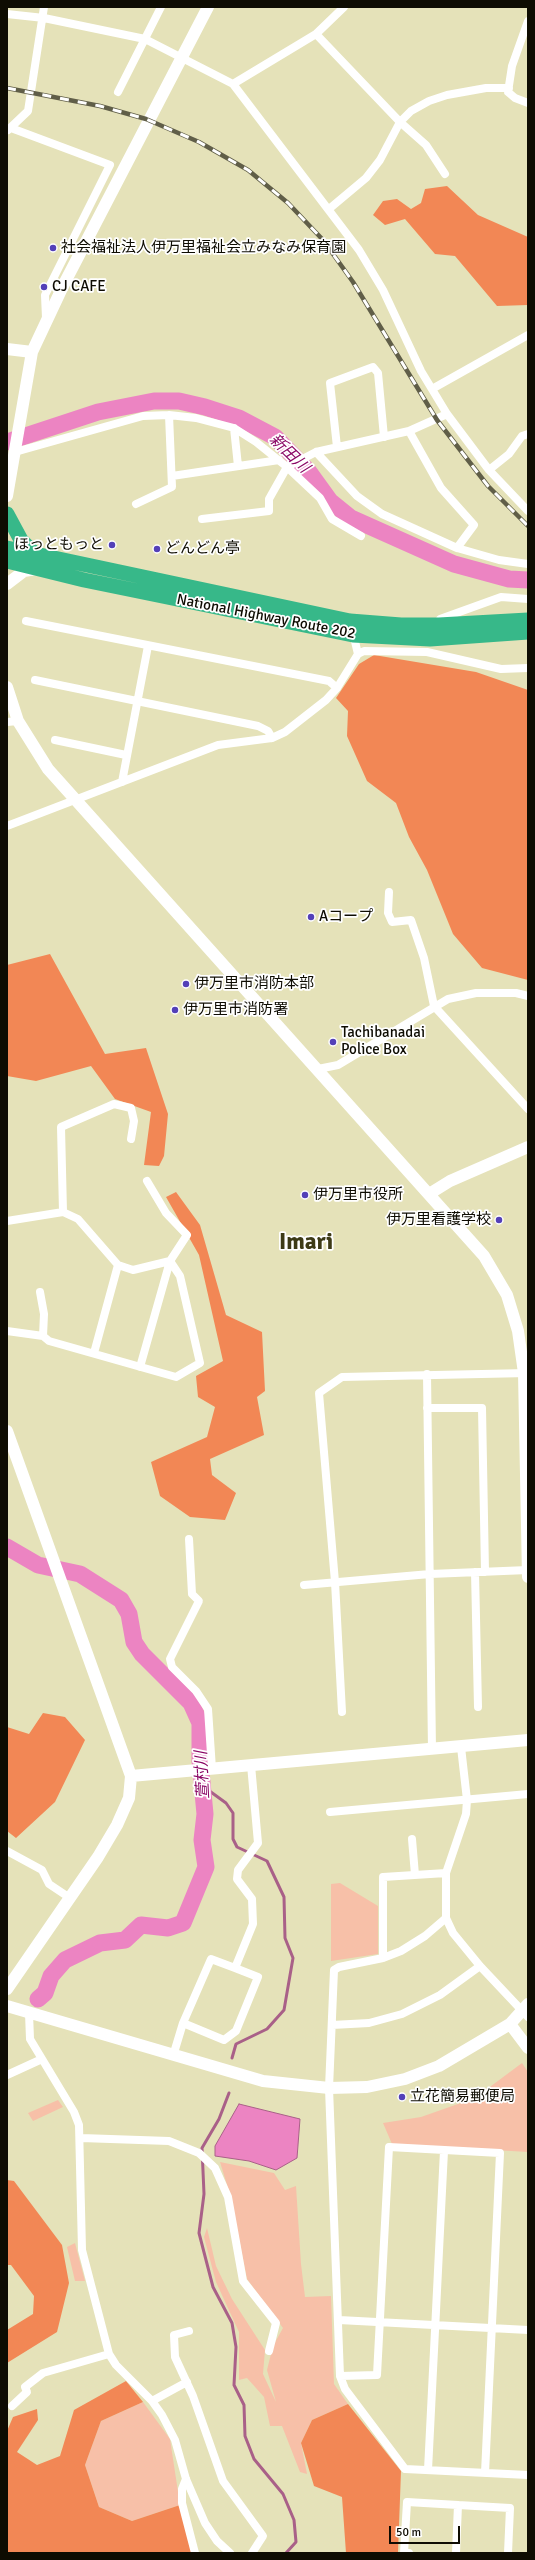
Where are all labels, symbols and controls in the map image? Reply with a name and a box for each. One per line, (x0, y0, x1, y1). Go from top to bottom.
place label: 社会福祉法人伊万里福祉会立みなみ保育園 (61, 239, 346, 257)
marker: 社会福祉法人伊万里福祉会立みなみ保育園 (48, 243, 58, 253)
place label: CJ CAFE (52, 278, 106, 296)
marker: CJ CAFE (39, 282, 49, 292)
water label: 新田川 (265, 430, 313, 478)
place label: ほっともっと (14, 536, 104, 554)
marker: ほっともっと (107, 540, 117, 550)
place label: どんどん亭 (165, 540, 240, 558)
marker: どんどん亭 (152, 544, 162, 554)
street label: National Highway Route 202 (175, 591, 357, 643)
place label: Aコープ (319, 908, 373, 926)
marker: Aコープ (306, 912, 316, 922)
place label: 伊万里市消防本部 (194, 975, 314, 993)
marker: 伊万里市消防本部 (181, 979, 191, 989)
place label: 伊万里市消防署 (183, 1001, 288, 1019)
marker: 伊万里市消防署 (170, 1005, 180, 1015)
place label: Tachibanadai Police Box (341, 1024, 425, 1059)
marker: Tachibanadai Police Box (328, 1037, 338, 1047)
place label: 伊万里市役所 (313, 1186, 403, 1204)
marker: 伊万里市役所 (300, 1190, 310, 1200)
place label: 伊万里看護学校 (386, 1211, 491, 1229)
marker: 伊万里看護学校 (494, 1215, 504, 1225)
district label: Imari (279, 1229, 333, 1257)
water label: 萱村川 (192, 1751, 214, 1799)
place label: 立花簡易郵便局 (410, 2088, 515, 2106)
marker: 立花簡易郵便局 (397, 2092, 407, 2102)
scale bar (391, 2518, 462, 2544)
text: 50 m (396, 2525, 421, 2540)

